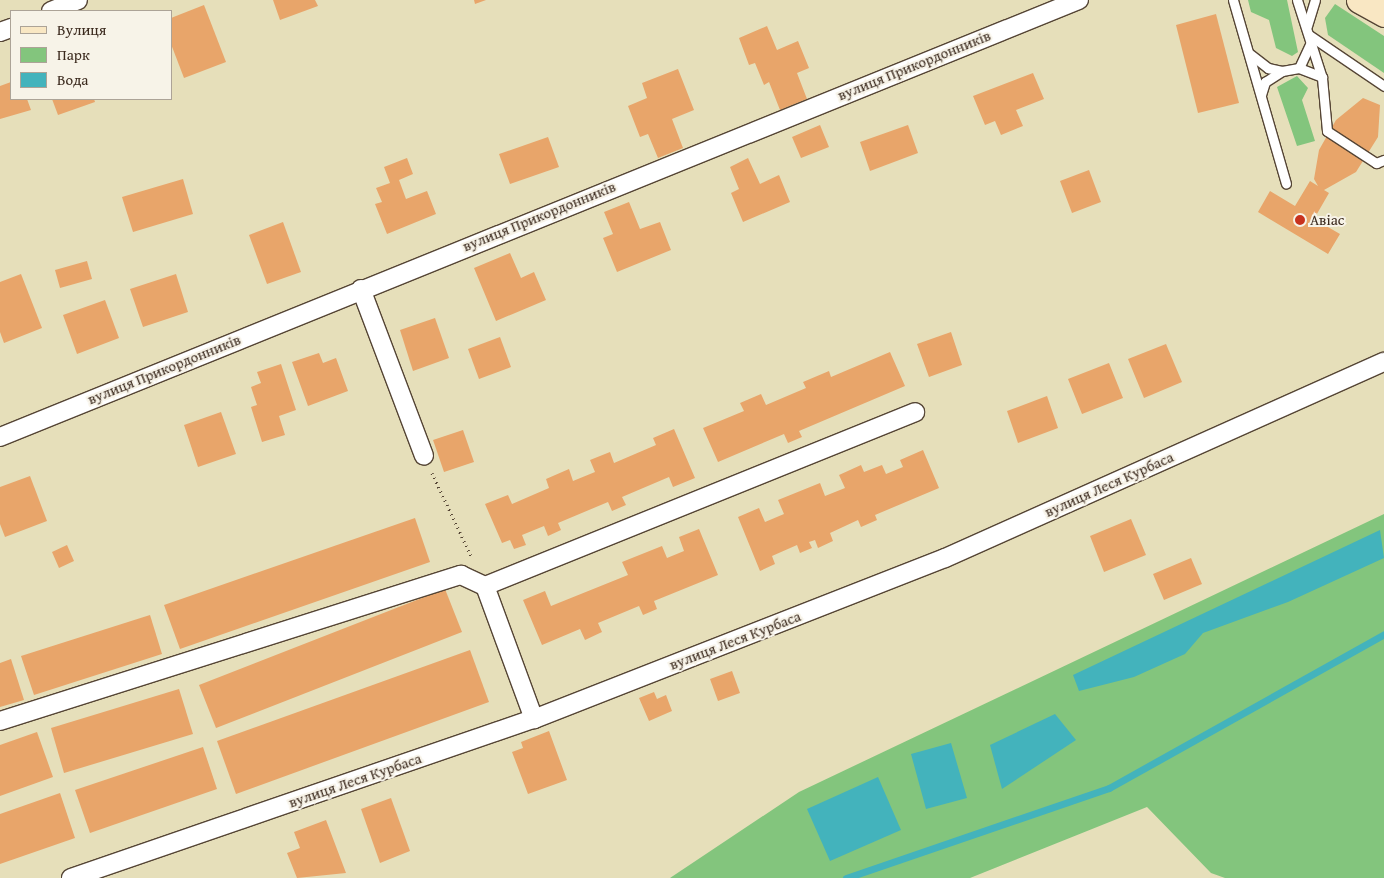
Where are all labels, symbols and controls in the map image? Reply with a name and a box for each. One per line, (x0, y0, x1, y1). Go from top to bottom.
legend (10, 10, 172, 100)
text: Вулиця (57, 19, 106, 40)
street label: вулиця Прикордонників (835, 26, 993, 104)
text: Парк (57, 44, 90, 65)
text: Вода (57, 69, 88, 90)
street label: вулиця Прикордонників (460, 177, 618, 255)
place label: Авіас (1310, 211, 1344, 229)
marker: Авіас (1294, 214, 1306, 226)
street label: вулиця Прикордонників (85, 330, 243, 408)
street label: вулиця Леся Курбаса (1042, 447, 1176, 521)
street label: вулиця Леся Курбаса (667, 607, 803, 673)
street label: вулиця Леся Курбаса (286, 749, 424, 811)

